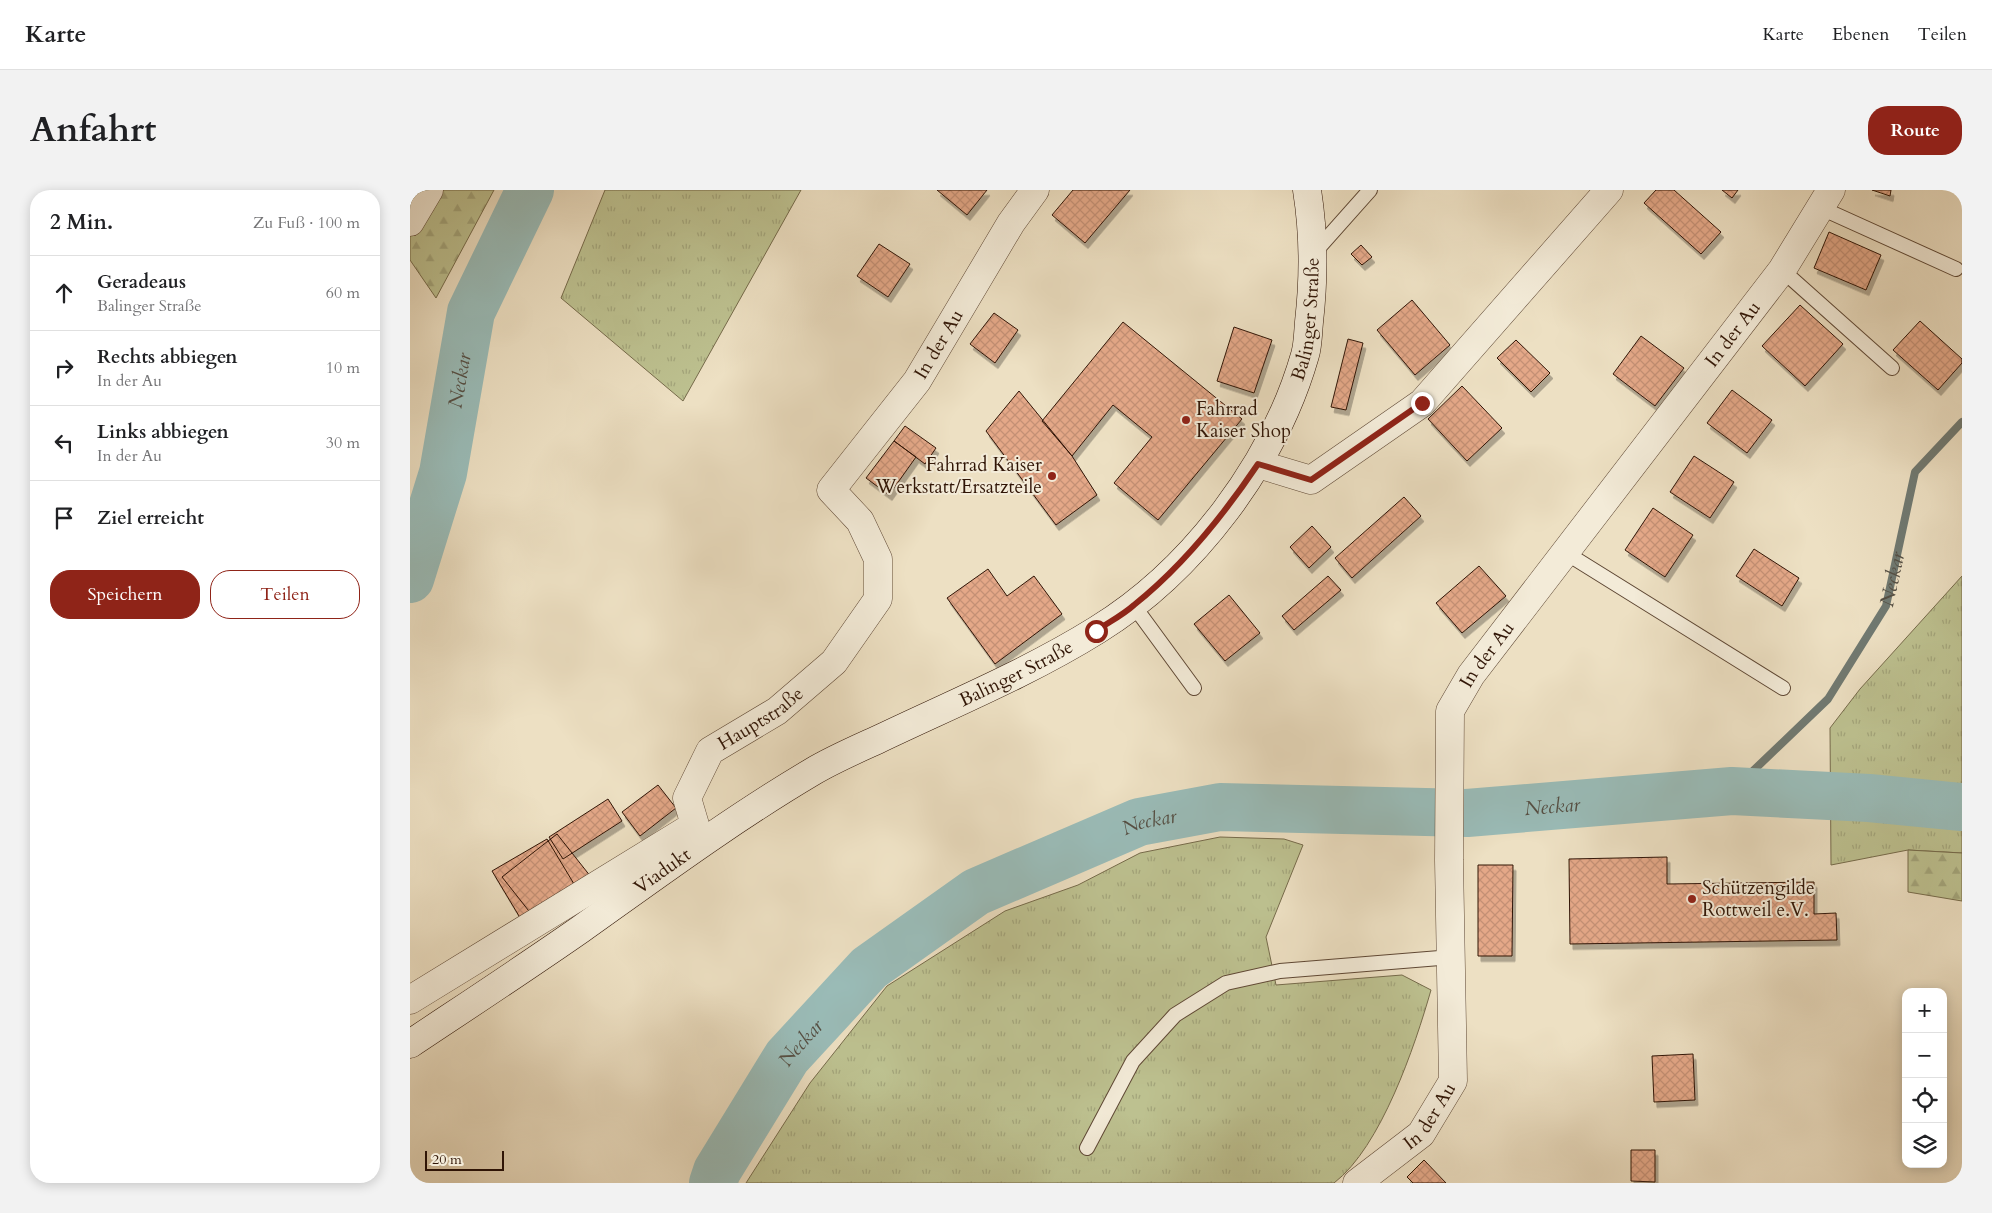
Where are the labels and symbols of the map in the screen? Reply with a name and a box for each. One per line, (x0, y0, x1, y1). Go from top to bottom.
street label: Balinger Straße (1285, 257, 1326, 384)
street label: In der Au (1699, 296, 1767, 373)
street label: In der Au (908, 304, 970, 384)
water label: Neckar (441, 349, 477, 410)
route end (1411, 392, 1434, 415)
place label: Fahrrad Kaiser Shop (1196, 396, 1291, 444)
marker: Fahrrad Kaiser Shop (1180, 414, 1192, 426)
place label: Fahrrad Kaiser Werkstatt/Ersatzteile (874, 452, 1042, 500)
marker: Fahrrad Kaiser Werkstatt/Ersatzteile (1046, 470, 1058, 482)
water label: Neckar (1873, 548, 1911, 609)
street label: In der Au (1453, 616, 1521, 693)
route start (1085, 620, 1108, 643)
street label: Balinger Straße (955, 634, 1078, 713)
street label: Hauptstraße (713, 681, 809, 757)
water label: Neckar (1523, 790, 1582, 822)
water label: Neckar (1117, 802, 1180, 841)
street label: Viadukt (629, 842, 696, 900)
place label: Schützengilde Rottweil e.V. (1702, 875, 1815, 923)
marker: Schützengilde Rottweil e.V. (1686, 893, 1698, 905)
water label: Neckar (771, 1012, 830, 1071)
street label: In der Au (1398, 1078, 1462, 1156)
scale bar (425, 1148, 504, 1171)

